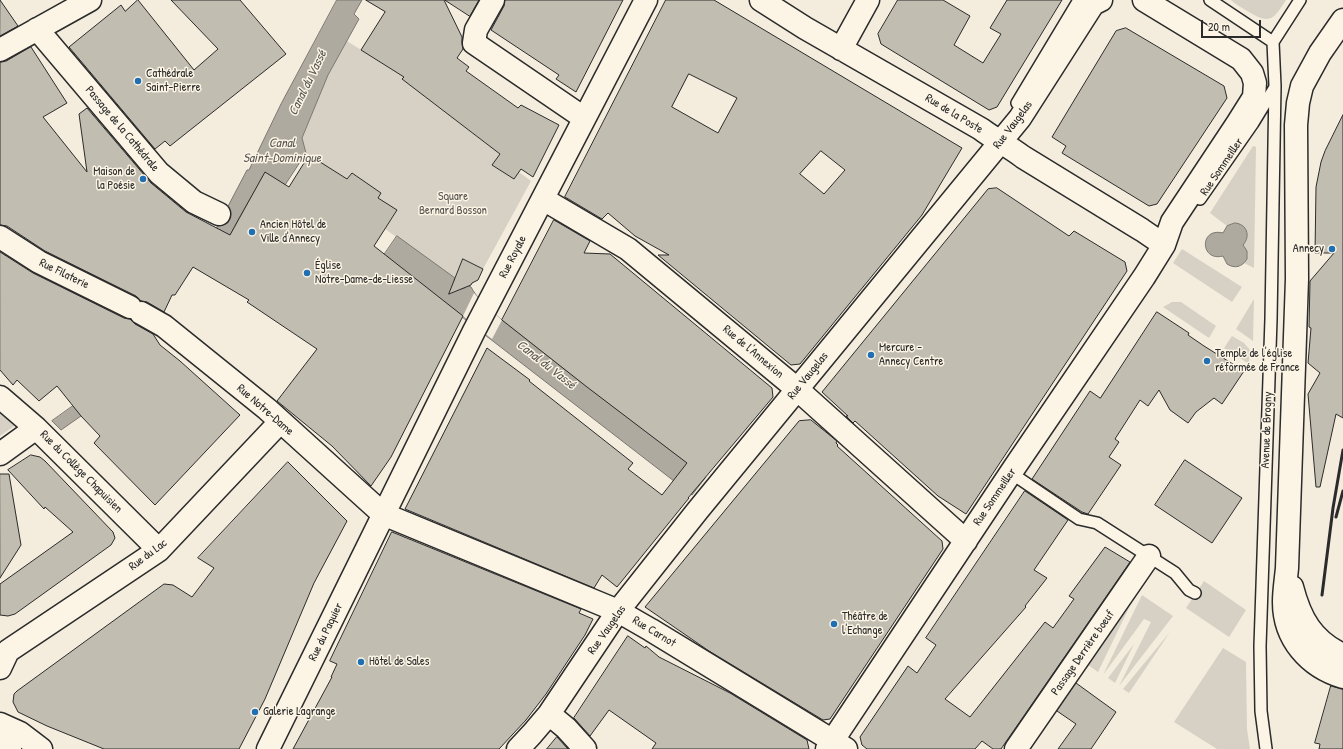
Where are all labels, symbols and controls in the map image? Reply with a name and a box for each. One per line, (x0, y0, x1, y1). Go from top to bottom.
scale bar (1203, 12, 1263, 38)
text: 20 m (1208, 18, 1230, 35)
water label: Canal du Vassé (286, 48, 330, 118)
place label: Cathédrale Saint-Pierre (146, 67, 201, 95)
marker: Cathédrale Saint-Pierre (133, 76, 143, 86)
street label: Passage de la Cathédrale (82, 83, 162, 175)
street label: Rue de la Poste (923, 91, 985, 137)
street label: Rue Vaugelas (990, 98, 1036, 152)
street label: Rue Sommeiller (1197, 135, 1247, 199)
water label: Canal Saint-Dominique (243, 136, 321, 167)
place label: Maison de la Poésie (93, 165, 135, 193)
marker: Maison de la Poésie (138, 174, 148, 184)
park label: Square Bernard Bosson (419, 190, 487, 218)
place label: Ancien Hôtel de Ville d'Annecy (260, 218, 326, 246)
marker: Ancien Hôtel de Ville d'Annecy (247, 227, 257, 237)
street label: Rue Royale (496, 233, 530, 281)
place label: Annecy (1293, 242, 1324, 256)
marker: Annecy (1327, 244, 1337, 254)
street label: Rue Filaterie (37, 256, 91, 292)
place label: Église Notre-Dame-de-Liesse (315, 259, 413, 287)
marker: Église Notre-Dame-de-Liesse (302, 268, 312, 278)
street label: Rue de l'Annexion (720, 322, 786, 382)
water label: Canal du Vassé (513, 337, 579, 393)
place label: Mercure - Annecy Centre (879, 341, 943, 369)
place label: Temple de l'église réformée de France (1215, 347, 1300, 375)
street label: Rue Vaugelas (785, 349, 831, 403)
marker: Mercure - Annecy Centre (866, 350, 876, 360)
marker: Temple de l'église réformée de France (1202, 356, 1212, 366)
street label: Rue Notre-Dame (234, 381, 296, 439)
street label: Avenue de Brogny (1258, 391, 1276, 469)
street label: Rue du Collège Chapuisien (37, 428, 125, 516)
street label: Rue Sommeiller (970, 465, 1020, 529)
street label: Rue du Lac (126, 536, 170, 574)
street label: Rue du Paquier (306, 601, 346, 663)
street label: Rue Vaugelas (585, 603, 629, 657)
street label: Passage Derrière boeuf (1048, 608, 1118, 698)
place label: Théâtre de l'Echange (842, 610, 888, 638)
street label: Rue Carnot (630, 613, 678, 651)
marker: Théâtre de l'Echange (829, 619, 839, 629)
place label: Hôtel de Sales (369, 655, 429, 669)
marker: Hôtel de Sales (356, 657, 366, 667)
place label: Galerie Lagrange (263, 705, 336, 719)
marker: Galerie Lagrange (250, 707, 260, 717)

